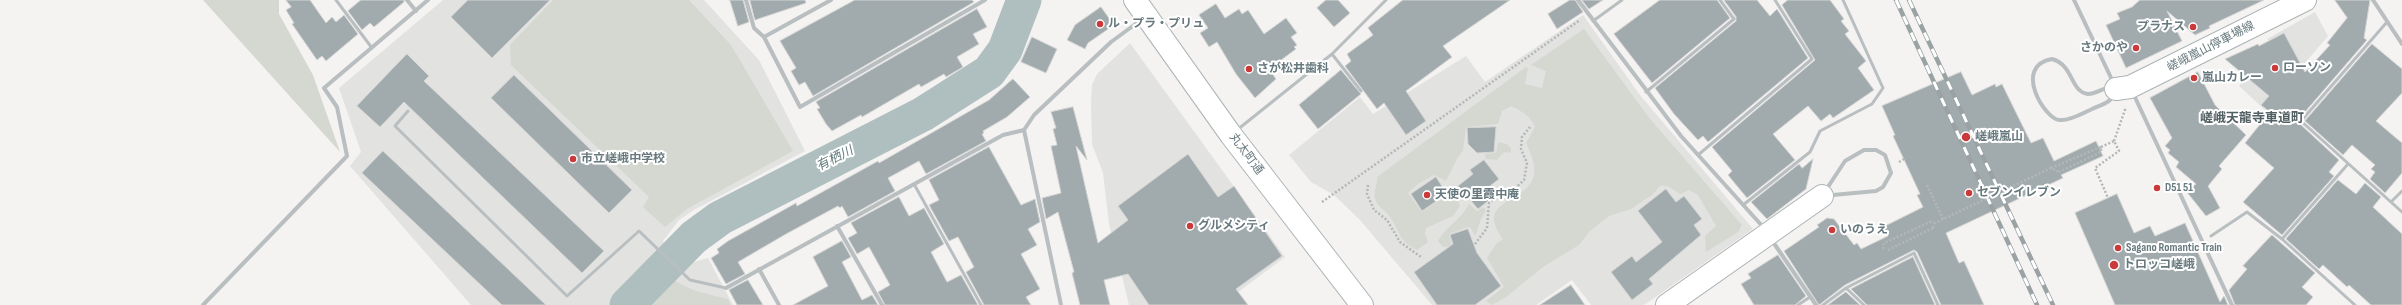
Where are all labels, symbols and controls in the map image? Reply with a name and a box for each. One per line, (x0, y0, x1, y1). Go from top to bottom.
place label: ル・プラ・プリュ (1108, 17, 1204, 31)
marker: ル・プラ・プリュ (1095, 19, 1105, 29)
street label: 嵯峨嵐山停車場線 (2165, 19, 2257, 75)
place label: プラナス (2137, 20, 2185, 34)
marker: プラナス (2188, 22, 2198, 32)
place label: さかのや (2080, 41, 2128, 55)
marker: さかのや (2131, 43, 2141, 53)
place label: ローソン (2283, 61, 2331, 75)
place label: さが松井歯科 (1257, 62, 1329, 76)
marker: ローソン (2270, 63, 2280, 73)
marker: さが松井歯科 (1244, 64, 1254, 74)
place label: 嵐山カレー (2202, 71, 2262, 85)
marker: 嵐山カレー (2189, 73, 2199, 83)
district label: 嵯峨天龍寺車道町 (2200, 111, 2304, 127)
street label: 丸太町通 (1226, 130, 1266, 178)
place label: 嵯峨嵐山 (1975, 130, 2023, 144)
marker: 嵯峨嵐山 (1960, 131, 1972, 143)
water label: 有栖川 (814, 143, 856, 175)
place label: 市立嵯峨中学校 (581, 152, 665, 166)
marker: 市立嵯峨中学校 (568, 154, 578, 164)
place label: D51 51 (2165, 181, 2193, 195)
marker: D51 51 (2152, 183, 2162, 193)
place label: セブンイレブン (1977, 186, 2061, 200)
place label: 天使の里霞中庵 (1435, 188, 1519, 202)
marker: セブンイレブン (1964, 188, 1974, 198)
marker: 天使の里霞中庵 (1422, 190, 1432, 200)
place label: グルメシティ (1198, 219, 1270, 233)
marker: グルメシティ (1185, 221, 1195, 231)
place label: いのうえ (1840, 223, 1888, 237)
marker: いのうえ (1827, 225, 1837, 235)
place label: Sagano Romantic Train (2126, 241, 2222, 255)
marker: Sagano Romantic Train (2113, 243, 2123, 253)
place label: トロッコ嵯峨 (2123, 258, 2195, 272)
marker: トロッコ嵯峨 (2108, 259, 2120, 271)

